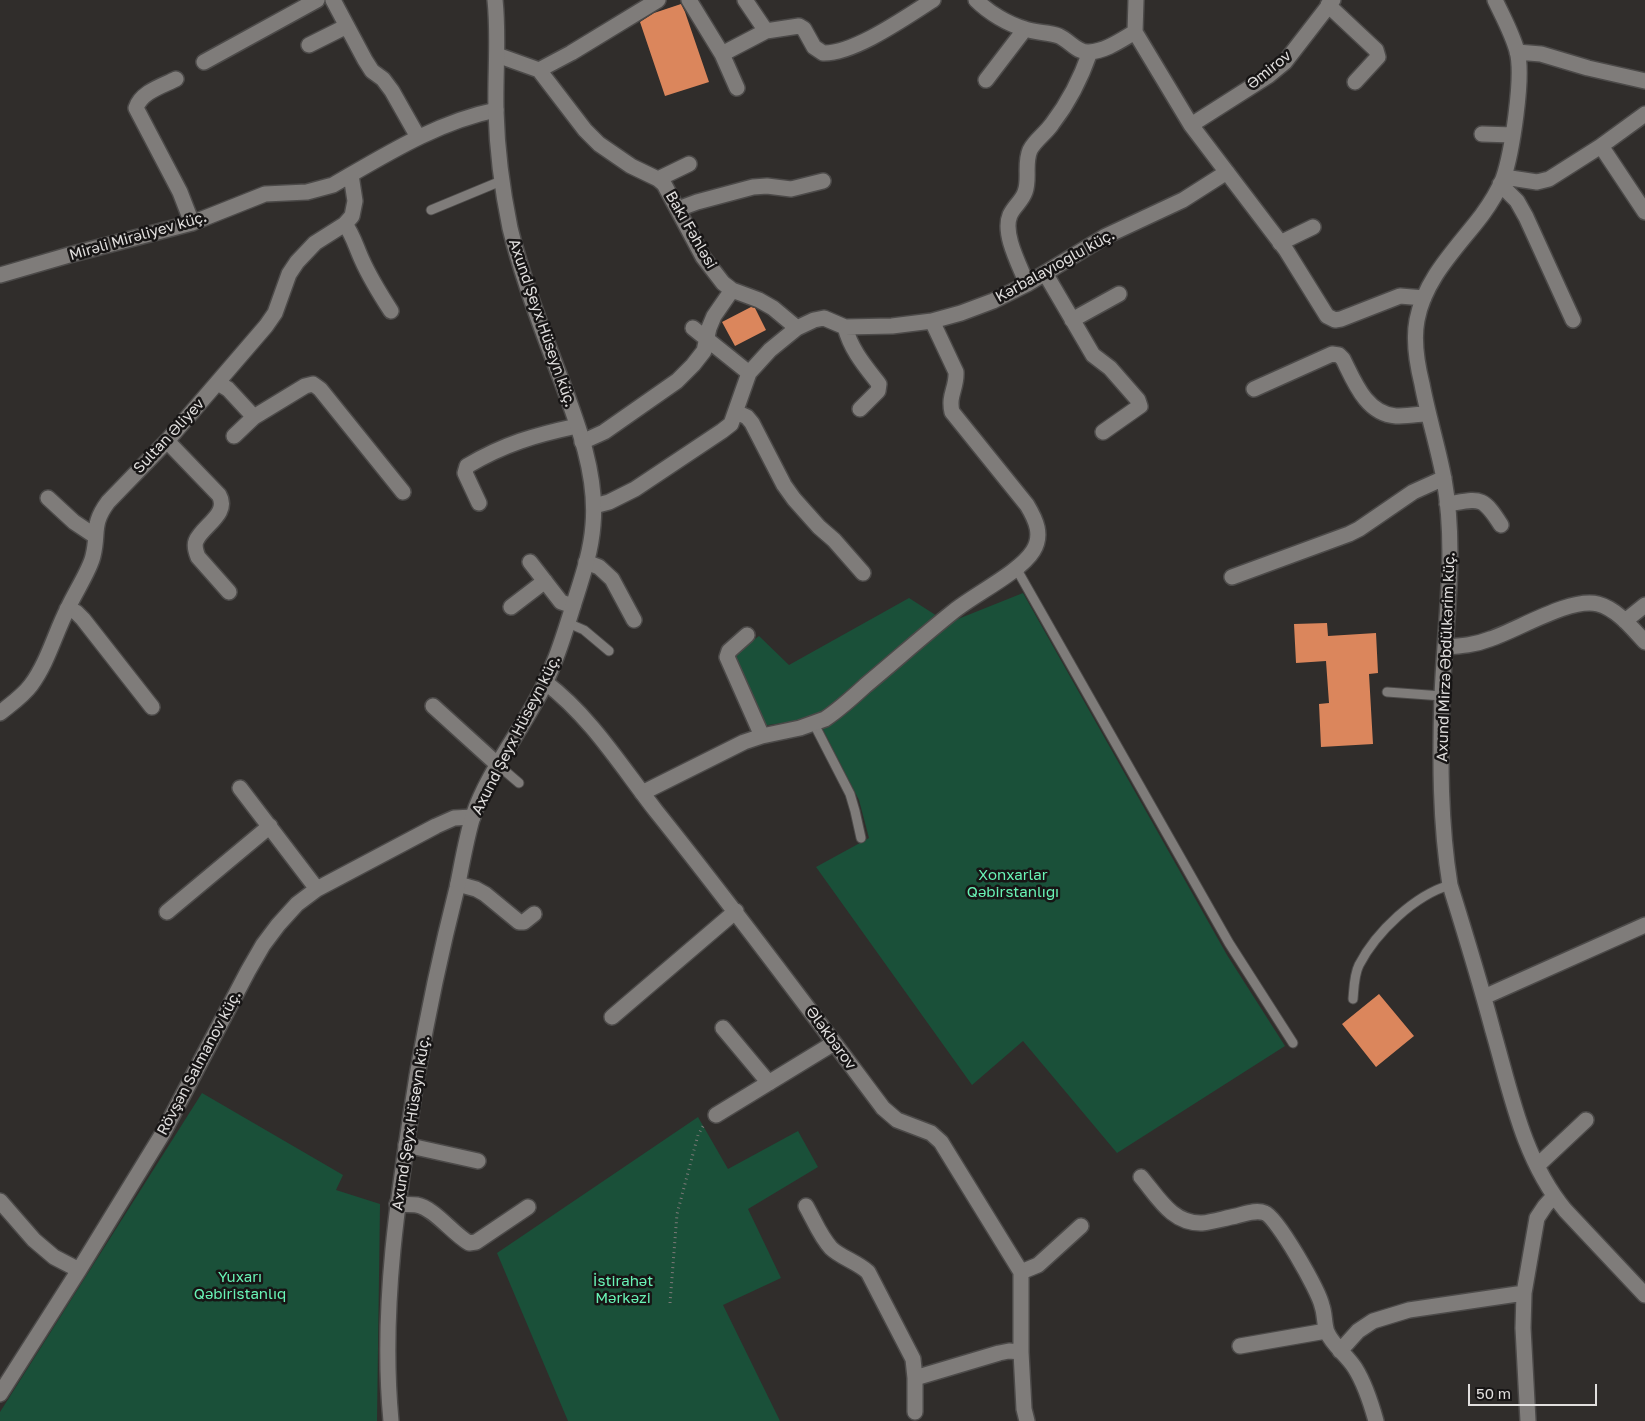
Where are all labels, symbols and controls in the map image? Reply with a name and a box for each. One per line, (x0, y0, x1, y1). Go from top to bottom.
street label: Əmirov (1243, 47, 1295, 93)
street label: Bakı Fəhləsi (662, 188, 720, 272)
street label: Mirəli Mirəliyev küç. (67, 208, 209, 264)
street label: Kərbalayıoğlu küç. (992, 226, 1118, 306)
street label: Axund Şeyx Hüseyn küç. (505, 237, 579, 409)
street label: Sultan Əliyev (130, 395, 208, 477)
street label: Axund Mirzə Əbdülkərim küç. (1433, 552, 1459, 762)
street label: Axund Şeyx Hüseyn küç. (468, 652, 564, 818)
park label: Xonxarlar Qəbirstanlığı (967, 866, 1059, 901)
street label: Rövşən Salmanov küç. (153, 988, 245, 1138)
street label: Ələkbərov (802, 1003, 860, 1073)
street label: Axund Şeyx Hüseyn küç. (388, 1034, 434, 1212)
park label: Yuxarı Qəbiristanlıq (194, 1268, 286, 1303)
park label: İstirahət Mərkəzi (593, 1272, 653, 1307)
scale bar (1470, 1374, 1599, 1406)
text: 50 m (1476, 1384, 1511, 1402)

